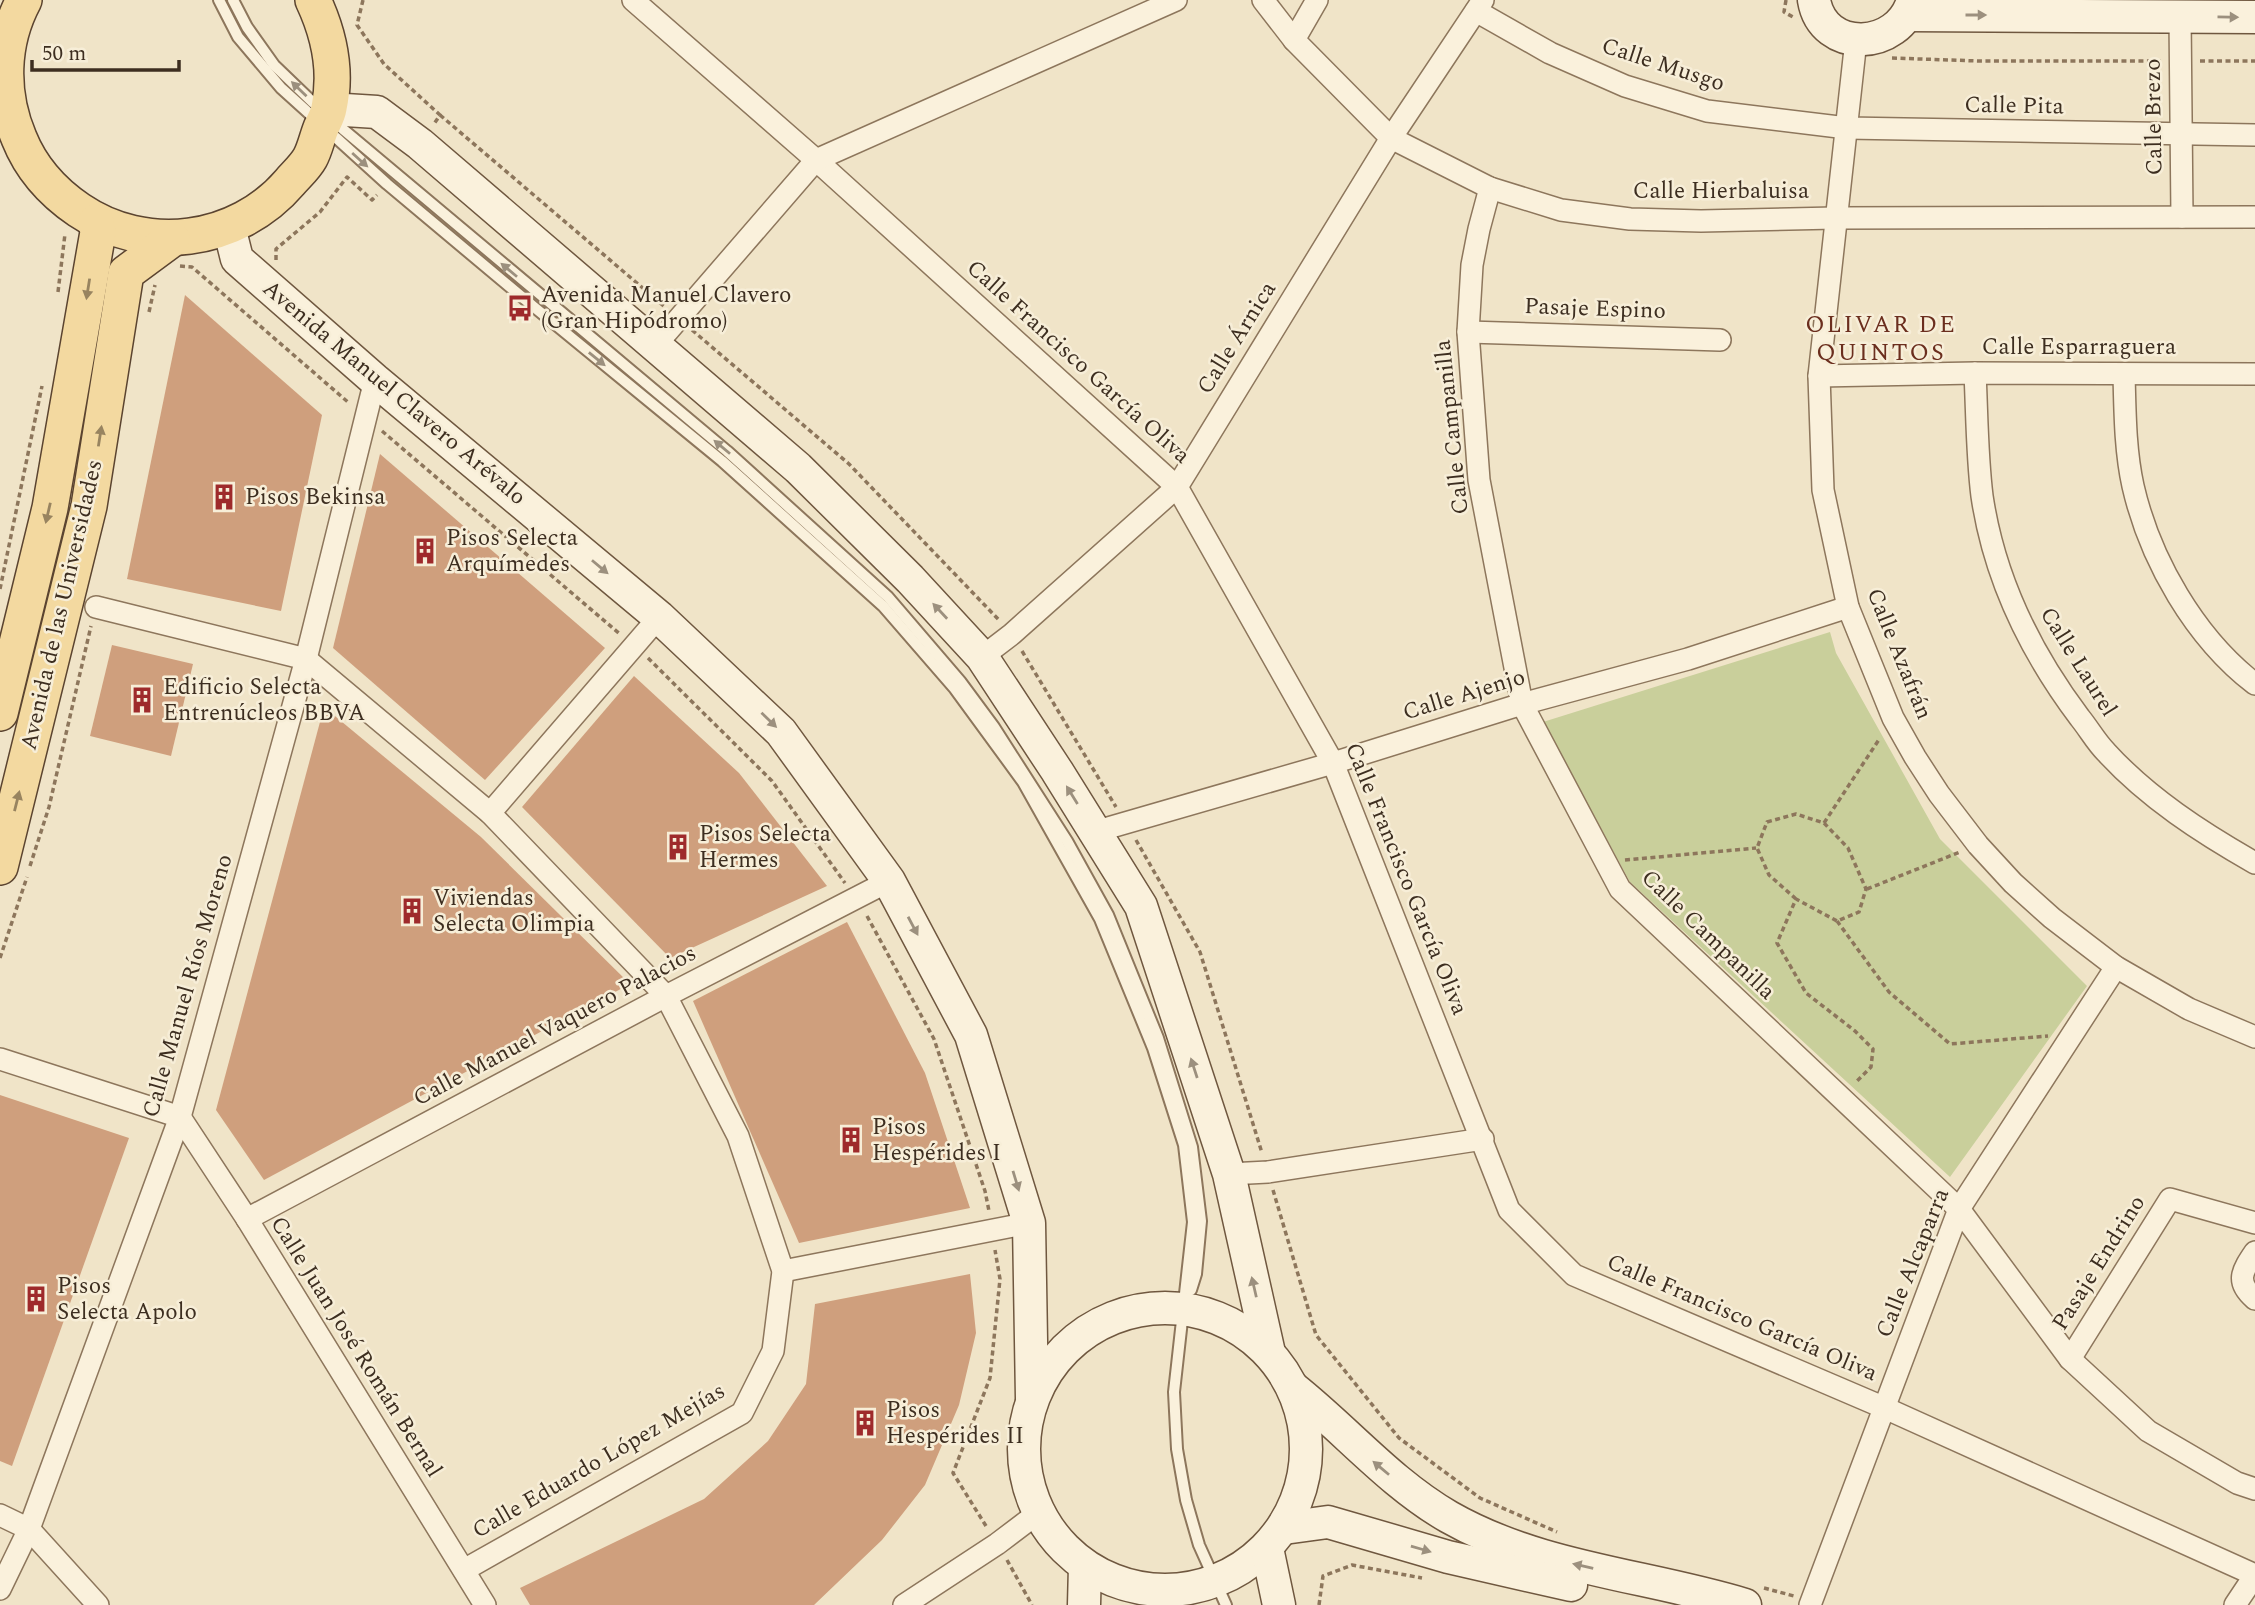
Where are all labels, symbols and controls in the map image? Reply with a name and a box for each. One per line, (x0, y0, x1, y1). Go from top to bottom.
one-way arrow (1965, 9, 1987, 21)
one-way arrow (2217, 11, 2239, 22)
scale bar (32, 28, 178, 72)
street label: Calle Musgo (1597, 29, 1729, 101)
text: 50 m (42, 38, 86, 70)
street label: Calle Brezo (2135, 58, 2173, 176)
one-way arrow (291, 81, 308, 98)
street label: Calle Pita (1964, 88, 2064, 124)
one-way arrow (351, 152, 369, 168)
street label: Calle Hierbaluisa (1633, 174, 1809, 209)
street label: Calle Francisco García Oliva (958, 252, 1198, 472)
one-way arrow (500, 263, 517, 278)
street label: Avenida Manuel Clavero Arévalo (254, 272, 534, 514)
street label: Calle Árnica (1188, 275, 1286, 401)
one-way arrow (82, 278, 93, 300)
place label: Avenida Manuel Clavero (Gran Hipódromo) (541, 278, 792, 339)
street label: Pasaje Espino (1524, 289, 1666, 329)
bus stop icon: Avenida Manuel Clavero (Gran Hipódromo) (505, 293, 535, 323)
district label: OLIVAR DE QUINTOS (1805, 307, 1957, 371)
street label: Calle Esparraguera (1982, 330, 2176, 365)
street label: Calle Campanilla (1425, 338, 1479, 516)
one-way arrow (588, 352, 606, 367)
one-way arrow (95, 425, 106, 447)
one-way arrow (713, 439, 731, 454)
street label: Avenida de las Universidades (12, 456, 112, 754)
place label: Pisos Bekinsa (245, 480, 386, 515)
building icon: Pisos Bekinsa (209, 482, 239, 512)
one-way arrow (43, 502, 54, 524)
place label: Pisos Selecta Arquímedes (446, 521, 578, 582)
building icon: Pisos Selecta Arquímedes (410, 536, 440, 566)
one-way arrow (591, 560, 609, 575)
street label: Calle Azafrán (1857, 583, 1941, 725)
street label: Calle Laurel (2030, 600, 2126, 724)
one-way arrow (932, 603, 948, 620)
street label: Calle Ajenjo (1398, 660, 1530, 730)
place label: Edificio Selecta Entrenúcleos BBVA (163, 670, 365, 731)
building icon: Edificio Selecta Entrenúcleos BBVA (127, 685, 157, 715)
one-way arrow (760, 712, 777, 729)
street label: Calle Francisco García Oliva (1335, 738, 1477, 1020)
one-way arrow (1065, 785, 1078, 804)
one-way arrow (12, 790, 23, 812)
place label: Pisos Selecta Hermes (699, 817, 831, 878)
building icon: Pisos Selecta Hermes (663, 832, 693, 862)
street label: Calle Manuel Ríos Moreno (134, 850, 242, 1122)
street label: Calle Campanilla (1633, 861, 1783, 1009)
place label: Viviendas Selecta Olimpia (433, 881, 595, 942)
building icon: Viviendas Selecta Olimpia (397, 896, 427, 926)
one-way arrow (907, 916, 919, 936)
street label: Calle Manuel Vaquero Palacios (407, 936, 703, 1116)
one-way arrow (1188, 1057, 1199, 1078)
place label: Pisos Hespérides I (872, 1110, 1001, 1171)
building icon: Pisos Hespérides I (836, 1125, 866, 1155)
one-way arrow (1012, 1171, 1022, 1192)
street label: Calle Alcaparra (1867, 1183, 1959, 1343)
street label: Pasaje Endrino (2043, 1188, 2155, 1338)
street label: Calle Juan José Román Bernal (261, 1209, 451, 1485)
street label: Calle Francisco García Oliva (1601, 1245, 1883, 1391)
place label: Pisos Selecta Apolo (57, 1269, 197, 1330)
one-way arrow (1248, 1276, 1259, 1298)
building icon: Pisos Selecta Apolo (21, 1284, 51, 1314)
street label: Calle Eduardo López Mejías (466, 1374, 732, 1548)
place label: Pisos Hespérides II (886, 1393, 1024, 1454)
building icon: Pisos Hespérides II (850, 1408, 880, 1438)
one-way arrow (1373, 1460, 1391, 1475)
one-way arrow (1411, 1545, 1432, 1555)
one-way arrow (1572, 1560, 1594, 1571)

